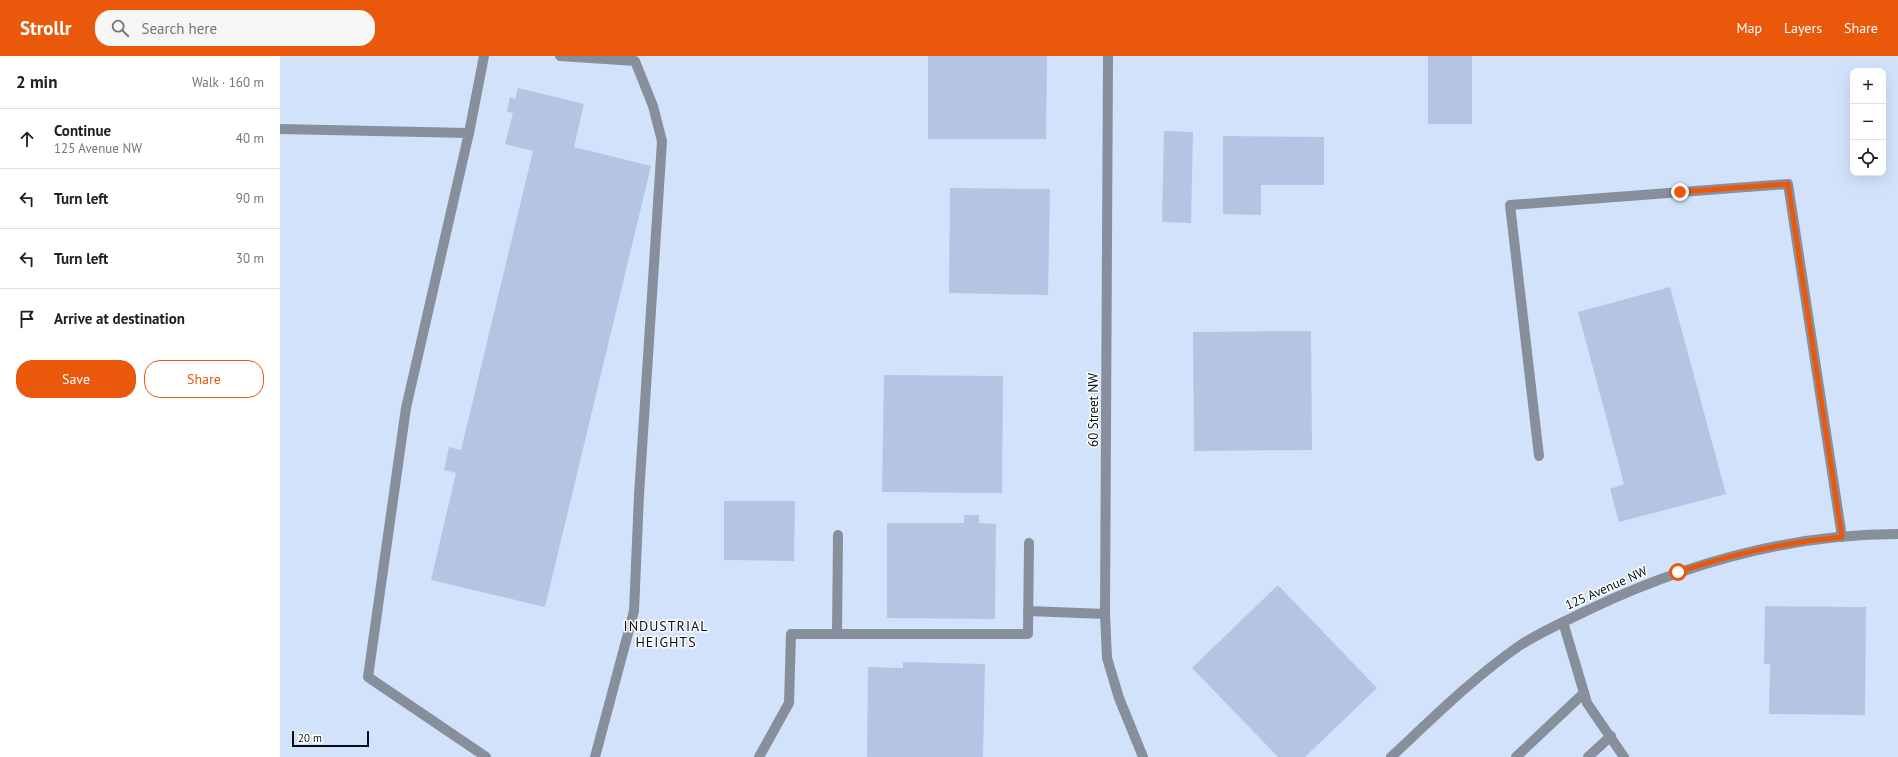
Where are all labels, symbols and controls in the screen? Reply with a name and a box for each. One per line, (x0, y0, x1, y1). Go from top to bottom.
search box (95, 10, 375, 46)
text: Strollr (20, 16, 71, 40)
icon: search (109, 17, 131, 39)
text: Search here (141, 19, 217, 38)
text: Map (1736, 19, 1762, 37)
text: Layers (1784, 19, 1822, 37)
text: Share (1844, 19, 1878, 37)
map controls (1850, 68, 1886, 176)
button: + (1850, 68, 1886, 104)
text: 2 min (16, 71, 57, 93)
text: Walk · 160 m (192, 74, 264, 91)
button: − (1850, 104, 1886, 140)
text: Continue (54, 121, 111, 140)
icon: ahead (16, 128, 38, 150)
text: 40 m (236, 130, 264, 147)
text: 125 Avenue NW (54, 140, 142, 157)
button: locate (1850, 140, 1886, 176)
route end (1671, 183, 1689, 201)
icon: left (16, 188, 38, 210)
text: Turn left (54, 189, 108, 208)
text: 90 m (236, 190, 264, 207)
icon: left (16, 248, 38, 270)
text: Turn left (54, 249, 108, 268)
text: 30 m (236, 250, 264, 267)
icon: arrive (16, 308, 38, 330)
text: Arrive at destination (54, 309, 185, 328)
button: Save (16, 360, 136, 398)
button: Share (144, 360, 264, 398)
street label: 60 Street NW (1085, 373, 1102, 447)
street label: 125 Avenue NW (1562, 562, 1650, 614)
route start (1669, 563, 1687, 581)
district label: INDUSTRIAL HEIGHTS (624, 617, 708, 651)
scale bar (292, 729, 369, 748)
text: 20 m (298, 731, 322, 745)

